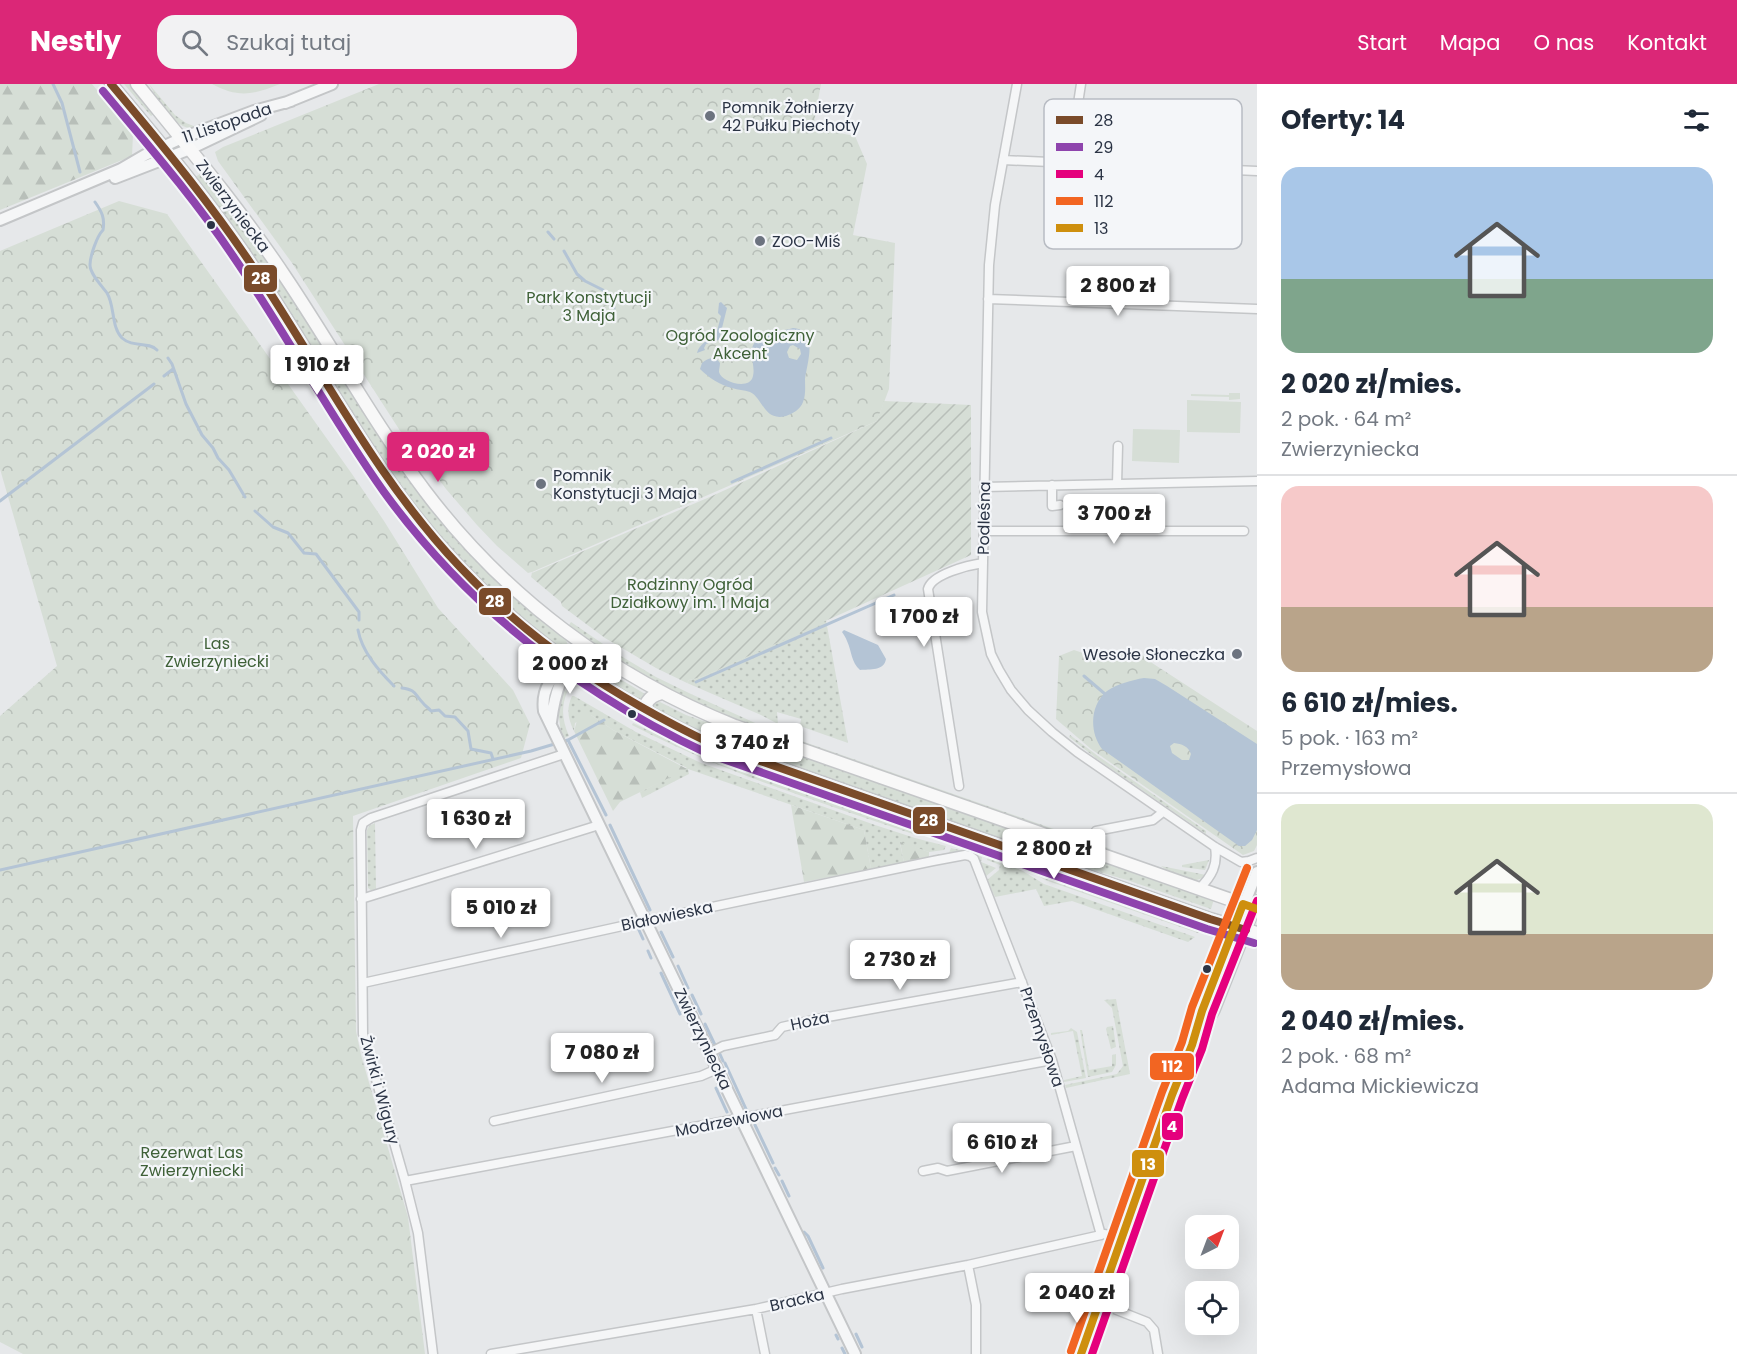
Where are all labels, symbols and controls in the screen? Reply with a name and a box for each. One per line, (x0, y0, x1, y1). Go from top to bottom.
search box (157, 15, 577, 69)
text: Nestly (30, 22, 121, 61)
icon: search (178, 26, 211, 59)
text: Szukaj tutaj (226, 27, 351, 58)
text: Start (1357, 28, 1407, 57)
text: Mapa (1440, 28, 1501, 57)
text: O nas (1534, 28, 1594, 57)
text: Kontakt (1627, 28, 1707, 57)
place label: Pomnik Żołnierzy 42 Pułku Piechoty (722, 96, 860, 137)
street label: 11 Listopada (179, 97, 275, 149)
legend (1044, 99, 1242, 249)
text: Oferty: 14 (1281, 102, 1405, 138)
icon: filters (1680, 104, 1713, 137)
marker: Pomnik Żołnierzy 42 Pułku Piechoty (703, 109, 717, 123)
text: 28 (1094, 109, 1113, 132)
text: 29 (1094, 136, 1113, 159)
street label: Zwierzyniecka (190, 155, 276, 257)
text: 4 (1094, 163, 1104, 186)
text: 112 (1094, 190, 1113, 213)
icon: home (1443, 206, 1551, 314)
text: 13 (1094, 217, 1109, 240)
unlabelled marker (205, 219, 217, 231)
place label: ZOO-Miś (772, 230, 841, 253)
marker: ZOO-Miś (753, 234, 767, 248)
line badge: 28 (243, 264, 278, 293)
pin: 2 800 zł (1056, 266, 1180, 317)
text: 28 (251, 267, 271, 290)
text: 2 800 zł (1080, 271, 1156, 299)
park label: Park Konstytucji 3 Maja (526, 286, 652, 327)
park label: Ogród Zoologiczny Akcent (666, 324, 815, 365)
pin: 1 910 zł (255, 345, 379, 396)
text: 1 910 zł (284, 350, 350, 378)
text: 2 020 zł/mies. (1281, 366, 1462, 402)
text: 2 pok. · 64 m² (1281, 405, 1411, 433)
pin: 2 020 zł (376, 432, 500, 483)
text: Zwierzyniecka (1281, 435, 1419, 463)
text: 2 020 zł (401, 437, 475, 465)
place label: Pomnik Konstytucji 3 Maja (553, 464, 697, 505)
marker: Pomnik Konstytucji 3 Maja (534, 477, 548, 491)
street label: Podleśna (972, 481, 996, 555)
pin: 3 700 zł (1052, 494, 1176, 545)
text: 3 700 zł (1077, 499, 1151, 527)
icon: home (1443, 525, 1551, 633)
park label: Rodzinny Ogród Działkowy im. 1 Maja (610, 573, 770, 614)
line badge: 28 (478, 587, 512, 616)
text: 28 (485, 590, 505, 613)
pin: 1 700 zł (862, 597, 986, 648)
text: 1 700 zł (889, 602, 959, 630)
park label: Las Zwierzyniecki (165, 632, 269, 673)
place label: Wesołe Słoneczka (1083, 643, 1225, 666)
pin: 2 000 zł (508, 644, 632, 695)
marker: Wesołe Słoneczka (1230, 647, 1244, 661)
text: 2 000 zł (532, 649, 608, 677)
text: 6 610 zł/mies. (1281, 685, 1458, 721)
unlabelled marker (626, 708, 638, 720)
pin: 3 740 zł (690, 723, 814, 774)
text: 5 pok. · 163 m² (1281, 724, 1418, 752)
text: 3 740 zł (715, 728, 789, 756)
text: Przemysłowa (1281, 754, 1412, 782)
pin: 1 630 zł (414, 799, 538, 850)
text: 1 630 zł (441, 804, 511, 832)
line badge: 28 (912, 806, 946, 835)
text: 28 (919, 809, 939, 832)
pin: 2 800 zł (992, 829, 1116, 880)
text: 2 800 zł (1016, 834, 1092, 862)
icon: home (1443, 843, 1551, 951)
pin: 5 010 zł (439, 888, 563, 939)
text: 5 010 zł (465, 893, 537, 921)
street label: Białowieska (619, 895, 715, 937)
pin: 2 730 zł (838, 940, 962, 991)
text: 2 730 zł (864, 945, 936, 973)
unlabelled marker (1201, 963, 1213, 975)
street label: Zwierzyniecka (668, 984, 738, 1094)
street label: Przemysłowa (1014, 984, 1070, 1090)
text: 2 040 zł/mies. (1281, 1003, 1464, 1039)
street label: Hoża (788, 1006, 832, 1036)
street label: Żwirki i Wigury (354, 1033, 406, 1147)
pin: 7 080 zł (540, 1033, 664, 1084)
text: 7 080 zł (565, 1038, 639, 1066)
text: 2 pok. · 68 m² (1281, 1042, 1411, 1070)
line badge: 112 (1149, 1052, 1195, 1081)
text: 112 (1161, 1055, 1183, 1078)
text: Adama Mickiewicza (1281, 1072, 1479, 1100)
street label: Modrzewiowa (673, 1099, 785, 1143)
line badge: 4 (1161, 1112, 1184, 1141)
text: 4 (1167, 1115, 1178, 1138)
pin: 6 610 zł (940, 1123, 1064, 1174)
text: 6 610 zł (967, 1128, 1037, 1156)
park label: Rezerwat Las Zwierzyniecki (140, 1141, 244, 1182)
line badge: 13 (1131, 1149, 1165, 1178)
text: 13 (1140, 1153, 1156, 1176)
north arrow (1185, 1215, 1239, 1269)
map controls (1185, 1215, 1239, 1335)
pin: 2 040 zł (1015, 1273, 1139, 1324)
text: 2 040 zł (1039, 1278, 1115, 1306)
button: locate (1185, 1281, 1239, 1335)
street label: Bracka (767, 1283, 827, 1317)

